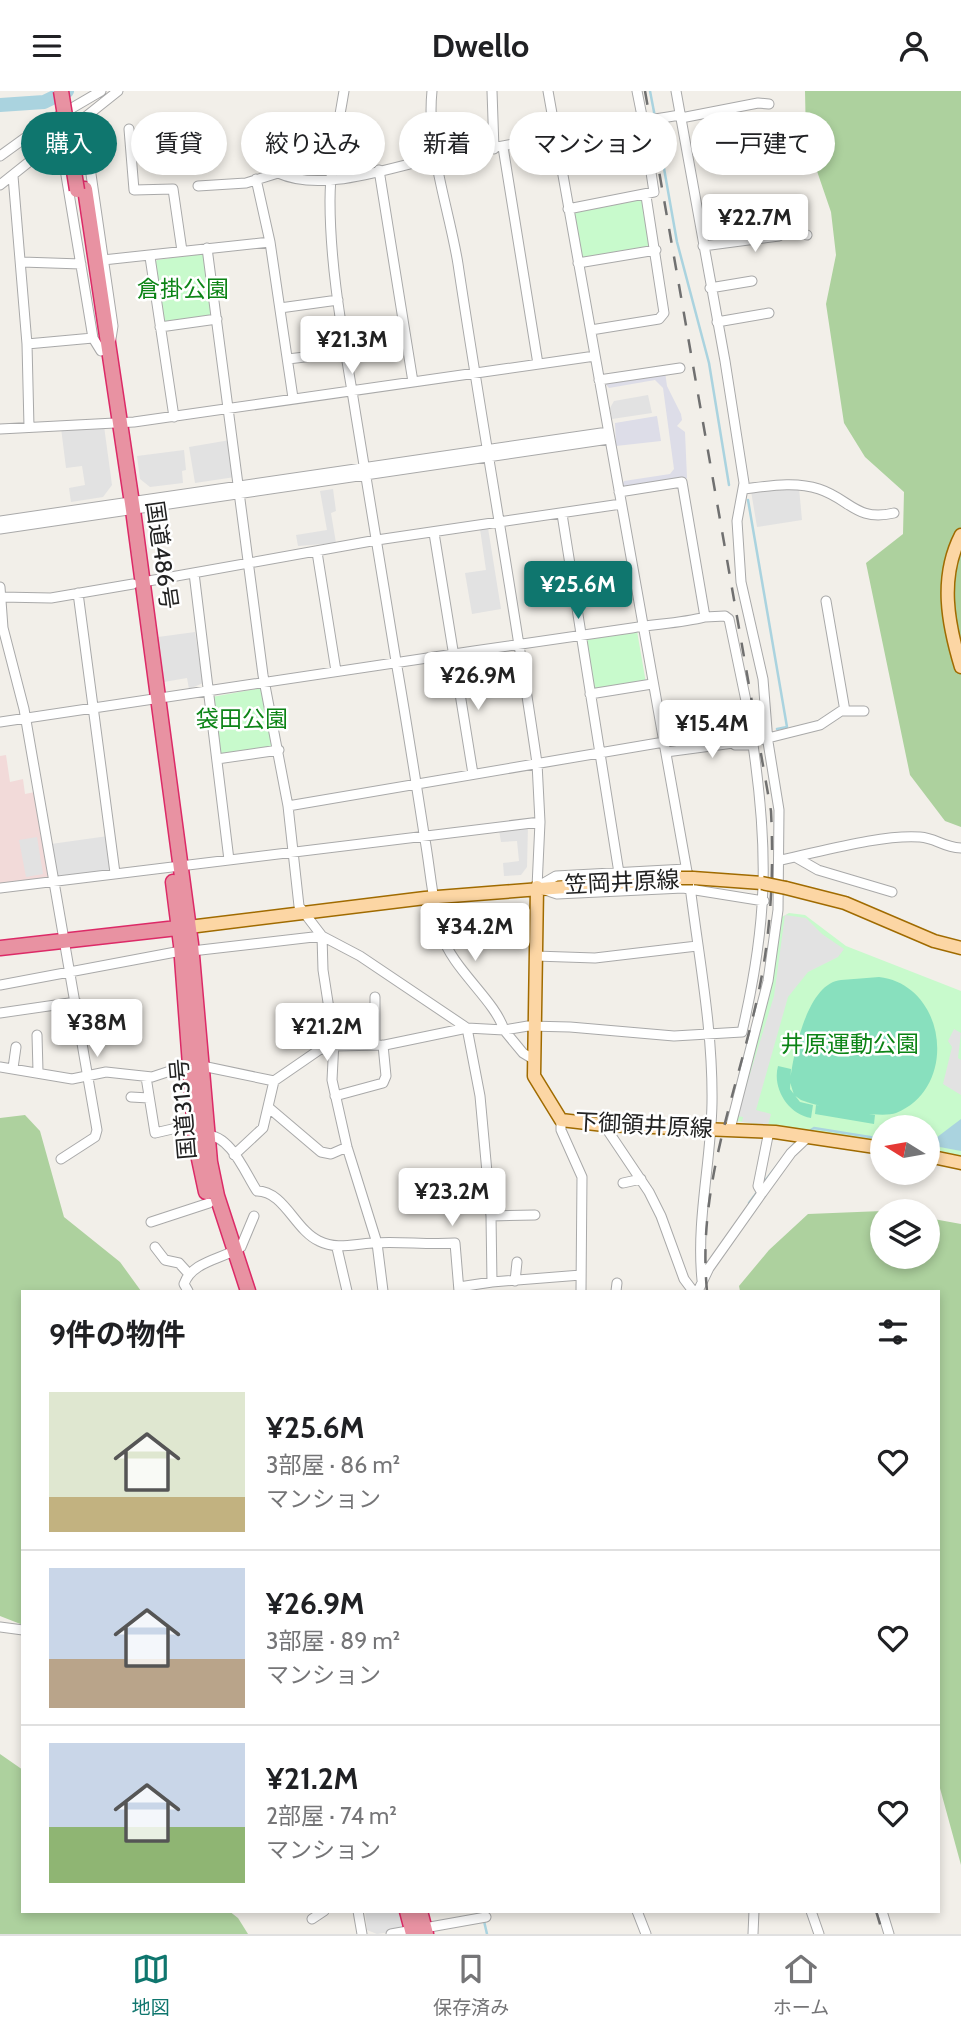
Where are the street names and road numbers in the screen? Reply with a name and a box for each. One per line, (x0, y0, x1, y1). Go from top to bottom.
street label: 国道486号 (141, 499, 183, 611)
street label: 笠岡井原線 (564, 865, 680, 899)
street label: 国道313号 (165, 1057, 201, 1161)
street label: 下御領井原線 (574, 1107, 714, 1143)

